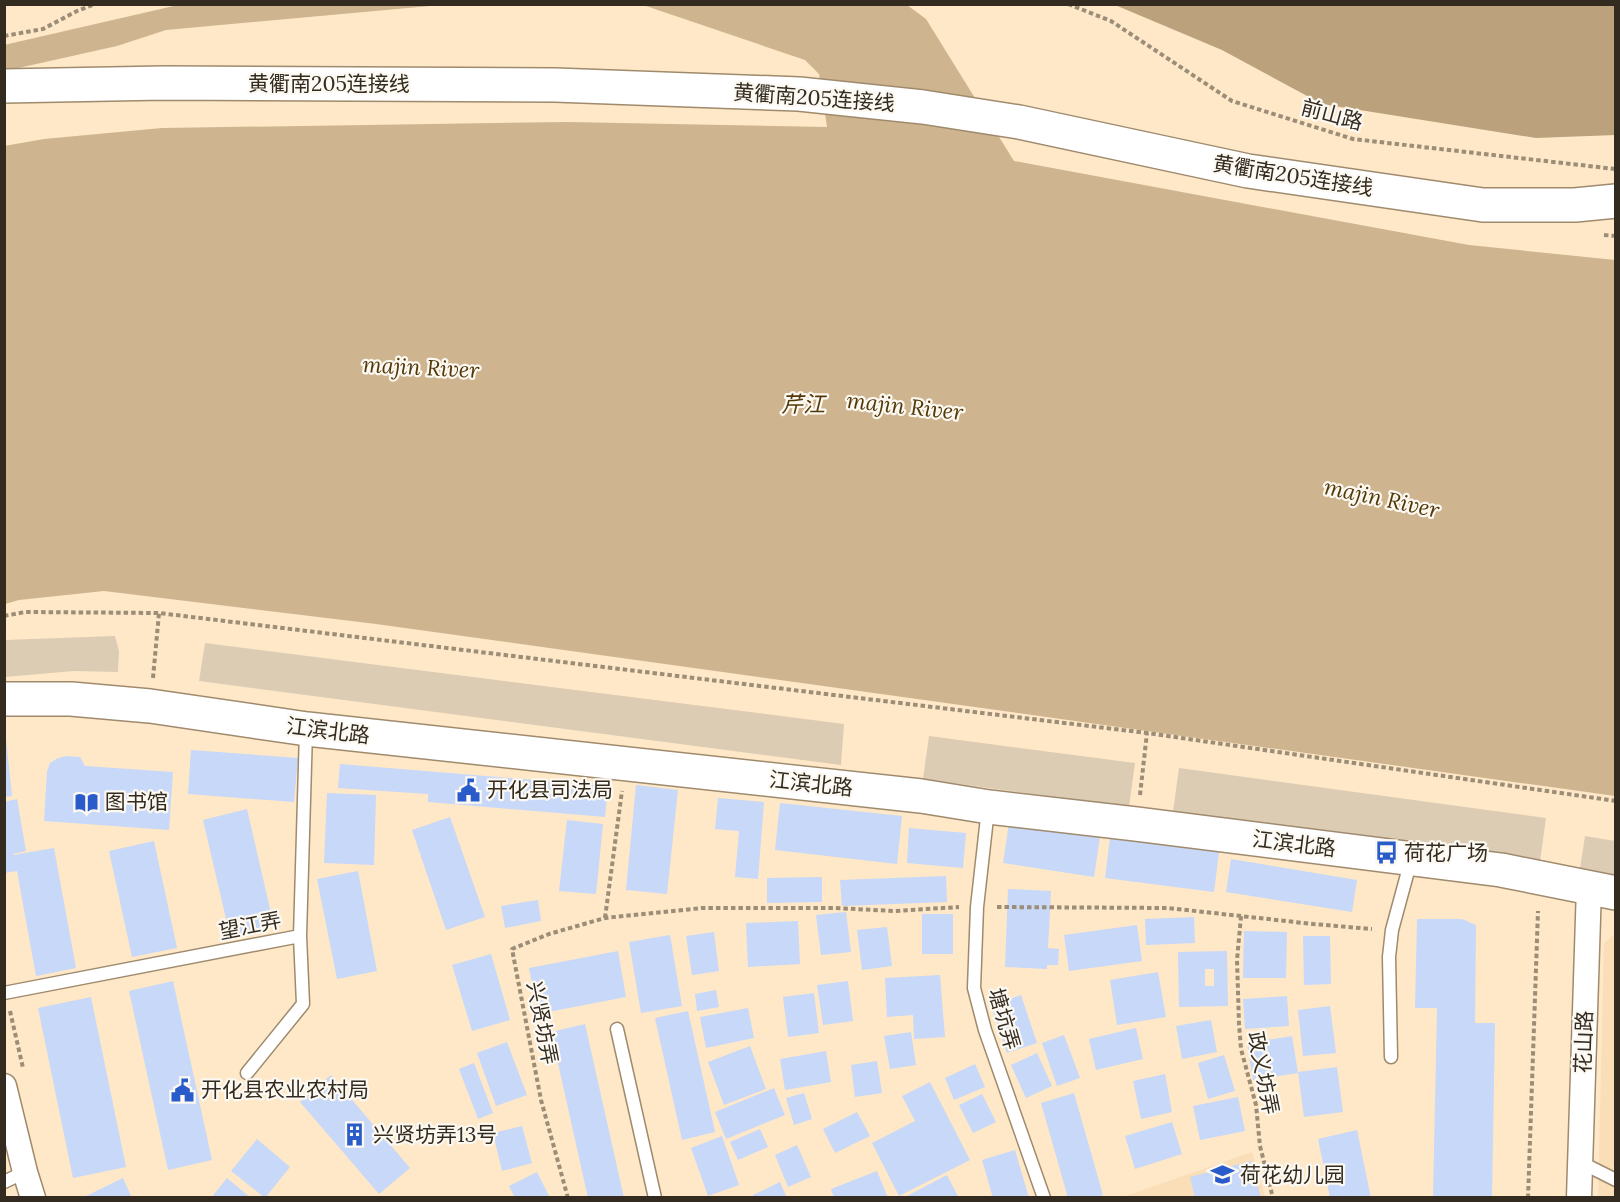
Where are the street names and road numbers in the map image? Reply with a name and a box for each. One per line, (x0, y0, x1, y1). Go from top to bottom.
street label: 黄衢南205连接线 (248, 70, 410, 97)
street label: 黄衢南205连接线 (732, 78, 896, 117)
street label: 前山路 (1298, 93, 1366, 136)
street label: 黄衢南205连接线 (1211, 150, 1375, 201)
street label: 江滨北路 (285, 712, 371, 749)
street label: 江滨北路 (768, 766, 854, 801)
street label: 江滨北路 (1251, 825, 1337, 862)
street label: 望江弄 (216, 906, 283, 945)
street label: 兴贤坊弄 (521, 979, 564, 1067)
street label: 塘坑弄 (983, 985, 1026, 1053)
street label: 花山路 (1569, 1010, 1598, 1074)
street label: 政义坊弄 (1242, 1029, 1285, 1117)

